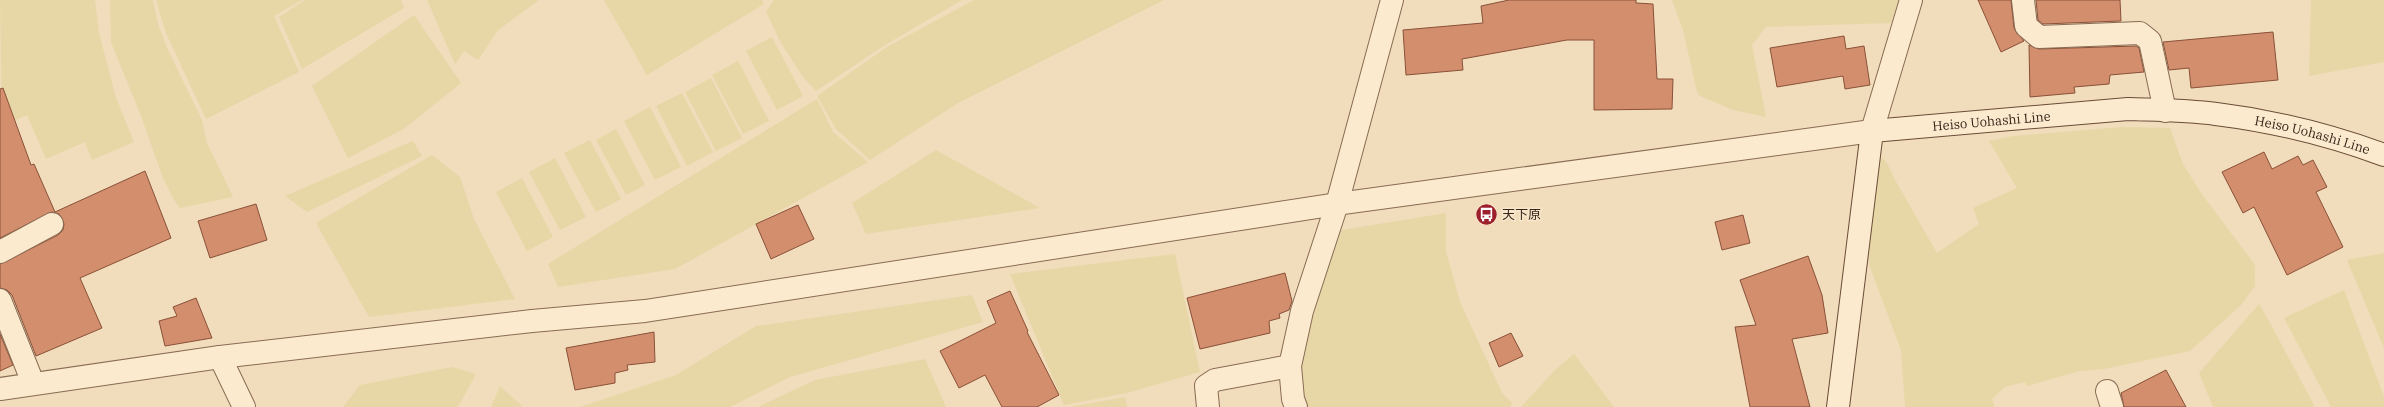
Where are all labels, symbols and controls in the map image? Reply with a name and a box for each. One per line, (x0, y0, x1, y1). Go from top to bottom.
street label: Heiso Uohashi Line (1932, 107, 2051, 134)
street label: Heiso Uohashi Line (2253, 112, 2373, 158)
bus stop icon: 天下原 (1474, 201, 1500, 227)
place label: 天下原 (1502, 206, 1541, 223)

